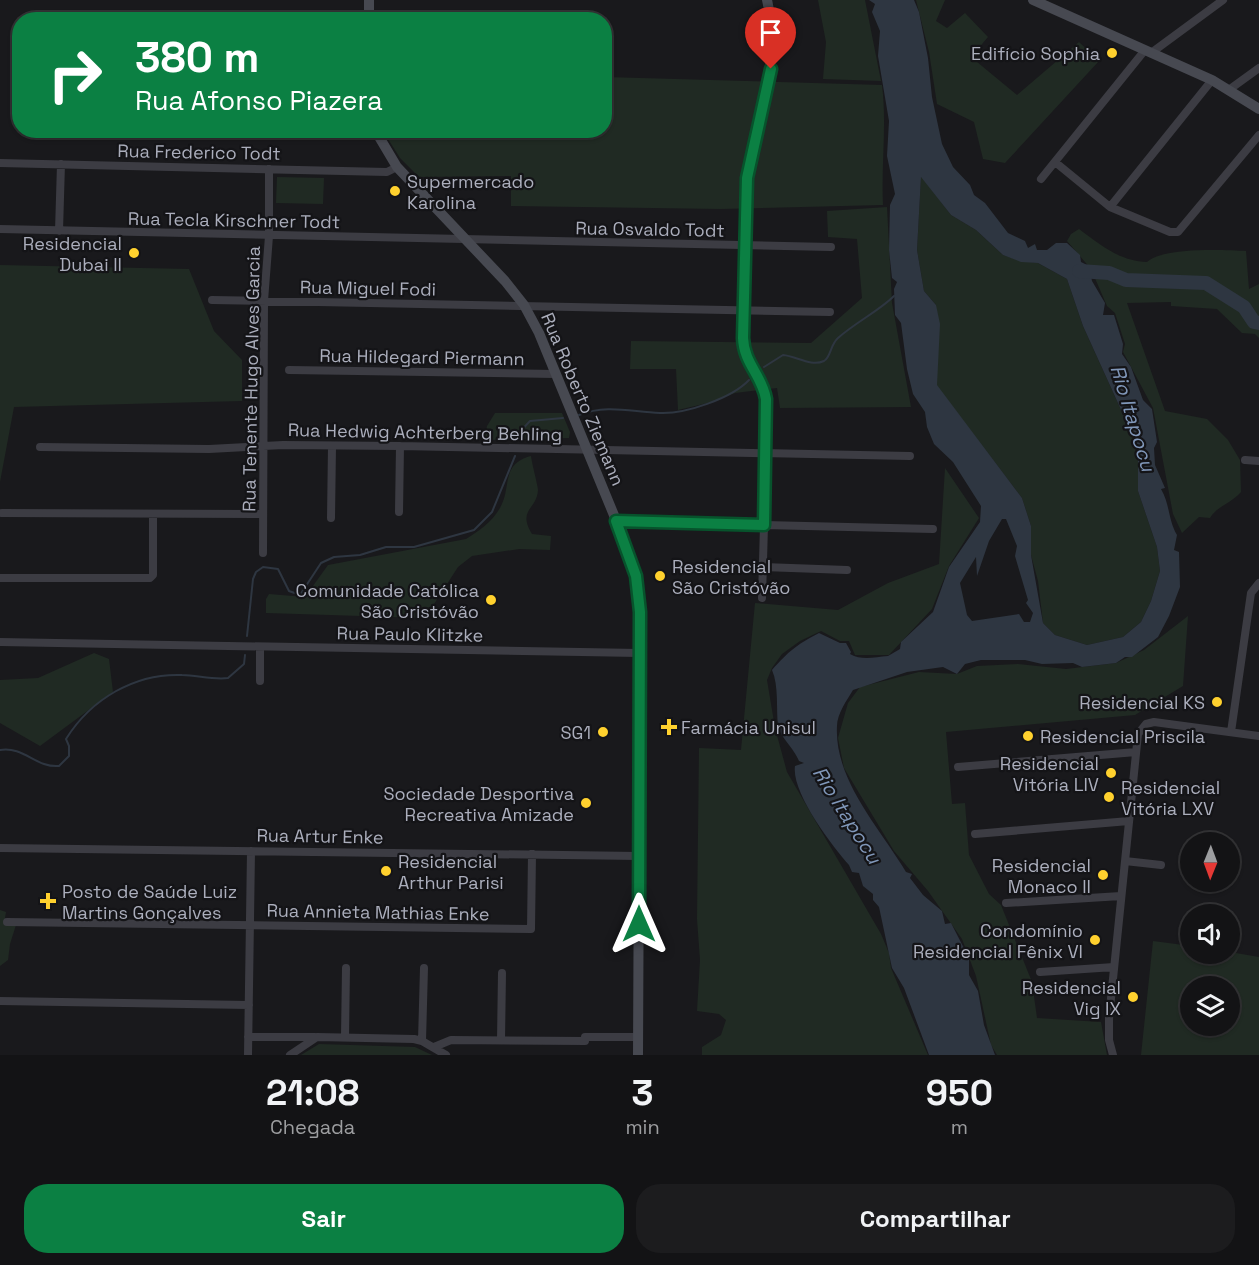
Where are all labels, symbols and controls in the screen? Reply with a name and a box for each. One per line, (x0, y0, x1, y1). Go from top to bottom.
pin (745, 7, 796, 69)
icon: arrive (754, 16, 787, 49)
text: 380 m (135, 31, 260, 84)
icon: right (36, 36, 114, 114)
place label: Edifício Sophia (971, 42, 1100, 65)
marker: Edifício Sophia (1105, 46, 1119, 60)
text: Rua Afonso Piazera (135, 83, 383, 118)
street label: Rua Frederico Todt (117, 139, 281, 165)
place label: Supermercado Karolina (407, 170, 534, 214)
marker: Supermercado Karolina (388, 184, 402, 198)
street label: Rua Tecla Kirschner Todt (128, 207, 340, 233)
street label: Rua Osvaldo Todt (575, 216, 725, 242)
place label: Residencial Dubai II (23, 232, 122, 276)
marker: Residencial Dubai II (127, 246, 141, 260)
street label: Rua Tenente Hugo Alves Garcia (237, 246, 265, 512)
street label: Rua Miguel Fodi (300, 275, 436, 301)
street label: Rua Roberto Ziemann (536, 309, 630, 489)
street label: Rua Hildegard Piermann (319, 344, 525, 370)
water label: Rio Itapocu (1104, 362, 1162, 476)
street label: Rua Hedwig Achterberg Behling (288, 418, 562, 446)
place label: Residencial São Cristóvão (672, 555, 790, 599)
marker: Residencial São Cristóvão (653, 569, 667, 583)
place label: Comunidade Católica São Cristóvão (296, 579, 479, 623)
marker: Comunidade Católica São Cristóvão (484, 593, 498, 607)
street label: Rua Paulo Klitzke (337, 621, 483, 647)
place label: Residencial KS (1079, 691, 1205, 714)
marker: Residencial KS (1210, 695, 1224, 709)
place label: Farmácia Unisul (681, 716, 816, 739)
marker: Farmácia Unisul (662, 720, 676, 734)
place label: SG1 (561, 721, 591, 744)
marker: SG1 (596, 725, 610, 739)
place label: Residencial Priscila (1040, 725, 1205, 748)
marker: Residencial Priscila (1021, 729, 1035, 743)
place label: Residencial Vitória LIV (1000, 752, 1099, 796)
water label: Rio Itapocu (807, 761, 888, 870)
marker: Residencial Vitória LIV (1104, 766, 1118, 780)
place label: Residencial Vitória LXV (1121, 776, 1220, 820)
place label: Sociedade Desportiva Recreativa Amizade (383, 782, 574, 826)
marker: Residencial Vitória LXV (1102, 790, 1116, 804)
marker: Sociedade Desportiva Recreativa Amizade (579, 796, 593, 810)
street label: Rua Artur Enke (256, 823, 384, 849)
north arrow (1180, 832, 1240, 892)
map controls (1180, 832, 1240, 1036)
place label: Residencial Arthur Parisi (398, 850, 504, 894)
place label: Residencial Monaco II (992, 854, 1091, 898)
marker: Residencial Arthur Parisi (379, 864, 393, 878)
marker: Residencial Monaco II (1096, 868, 1110, 882)
place label: Posto de Saúde Luiz Martins Gonçalves (62, 880, 237, 924)
marker: Posto de Saúde Luiz Martins Gonçalves (39, 892, 57, 910)
position arrow (607, 892, 671, 956)
street label: Rua Annieta Mathias Enke (266, 899, 490, 925)
button: sound (1180, 904, 1240, 964)
place label: Condomínio Residencial Fênix VI (913, 919, 1083, 963)
marker: Condomínio Residencial Fênix VI (1088, 933, 1102, 947)
place label: Residencial Vig IX (1022, 976, 1121, 1020)
button: layers (1180, 976, 1240, 1036)
marker: Residencial Vig IX (1126, 990, 1140, 1004)
text: 21:08 (266, 1070, 359, 1116)
text: 3 (632, 1070, 654, 1116)
text: 950 (926, 1070, 993, 1116)
text: Chegada (270, 1114, 355, 1140)
text: min (625, 1114, 660, 1140)
text: m (951, 1114, 968, 1140)
button: Sair (24, 1184, 624, 1253)
button: Compartilhar (636, 1184, 1235, 1253)

